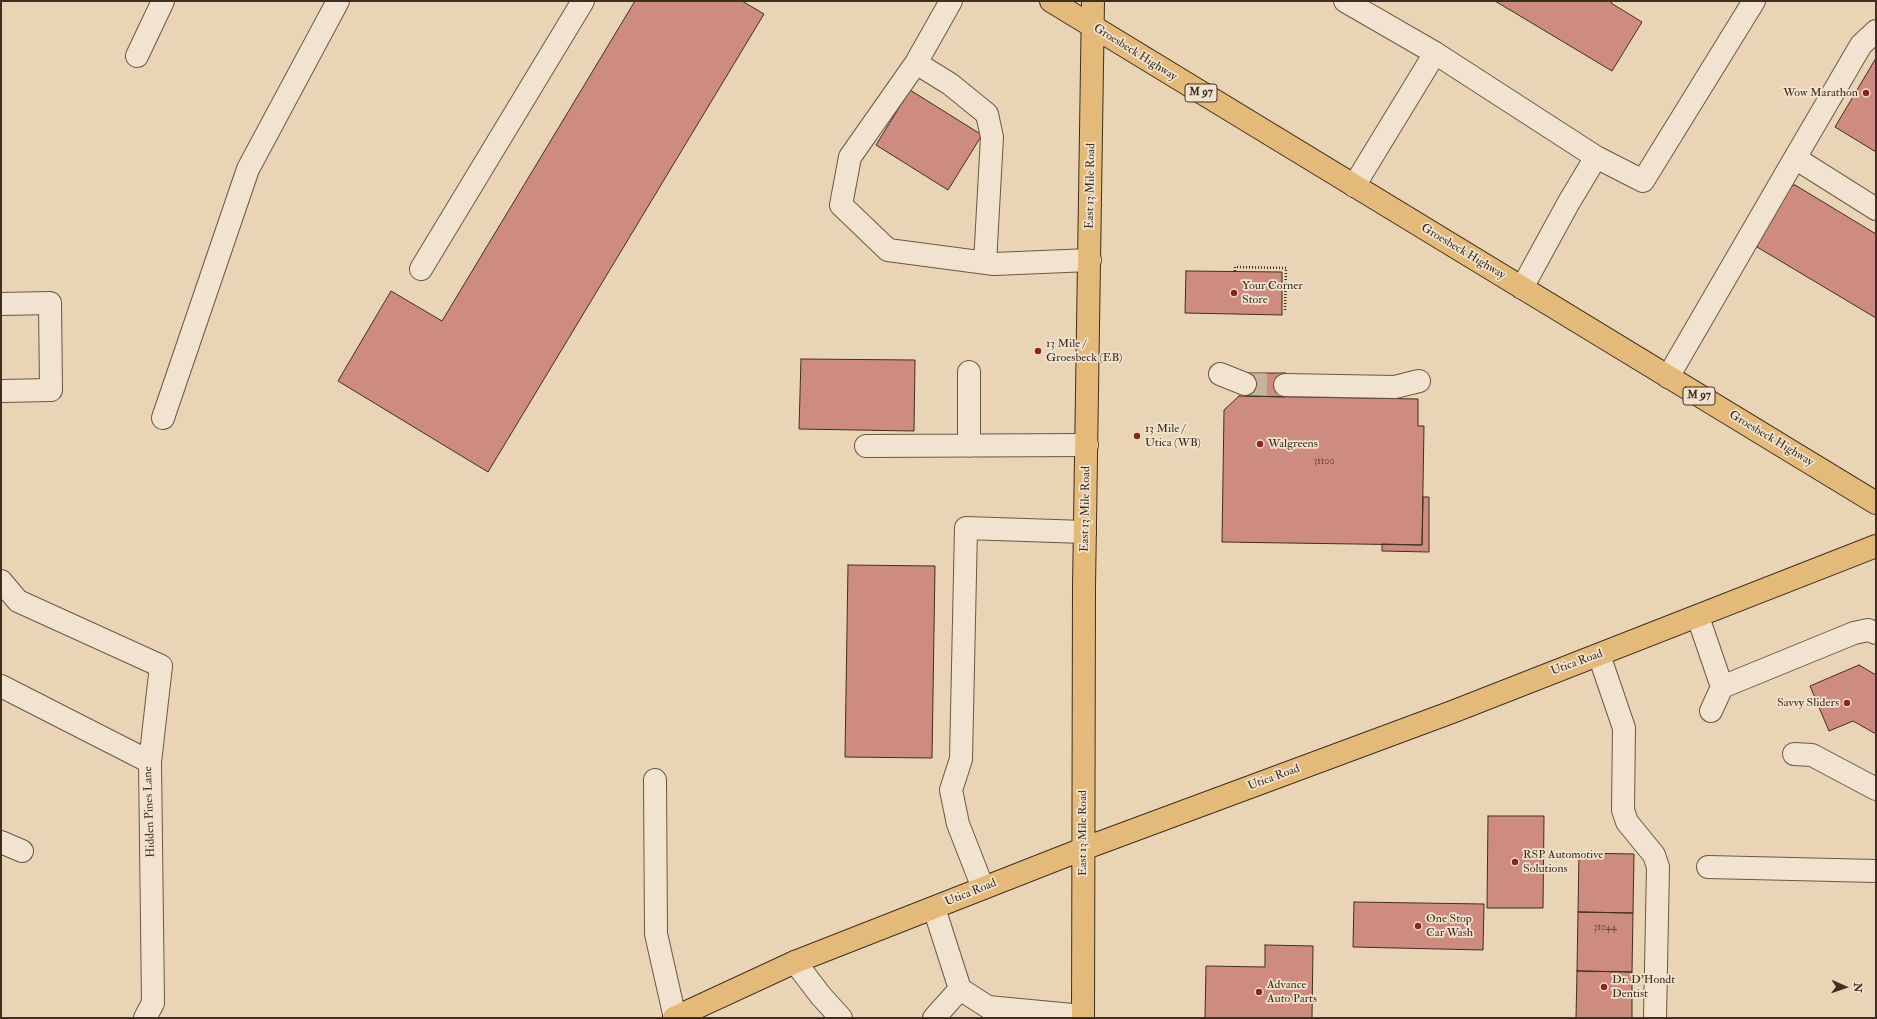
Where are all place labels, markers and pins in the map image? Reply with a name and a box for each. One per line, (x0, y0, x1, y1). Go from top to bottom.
place label: Wow Marathon (1783, 86, 1858, 100)
marker: Wow Marathon (1861, 88, 1871, 98)
place label: Your Corner Store (1242, 279, 1303, 307)
marker: Your Corner Store (1229, 288, 1239, 298)
place label: 13 Mile / Groesbeck (EB) (1046, 337, 1122, 365)
marker: 13 Mile / Groesbeck (EB) (1033, 346, 1043, 356)
place label: 13 Mile / Utica (WB) (1145, 422, 1201, 450)
marker: 13 Mile / Utica (WB) (1132, 431, 1142, 441)
place label: Walgreens (1268, 437, 1318, 451)
marker: Walgreens (1255, 439, 1265, 449)
place label: Savvy Sliders (1777, 696, 1839, 710)
marker: Savvy Sliders (1842, 698, 1852, 708)
place label: RSP Automotive Solutions (1523, 848, 1603, 876)
marker: RSP Automotive Solutions (1510, 857, 1520, 867)
place label: One Stop Car Wash (1426, 912, 1473, 940)
marker: One Stop Car Wash (1413, 921, 1423, 931)
place label: Dr. D'Hondt Dentist (1612, 973, 1675, 1001)
place label: Advance Auto Parts (1267, 978, 1317, 1006)
marker: Dr. D'Hondt Dentist (1599, 982, 1609, 992)
marker: Advance Auto Parts (1254, 987, 1264, 997)

